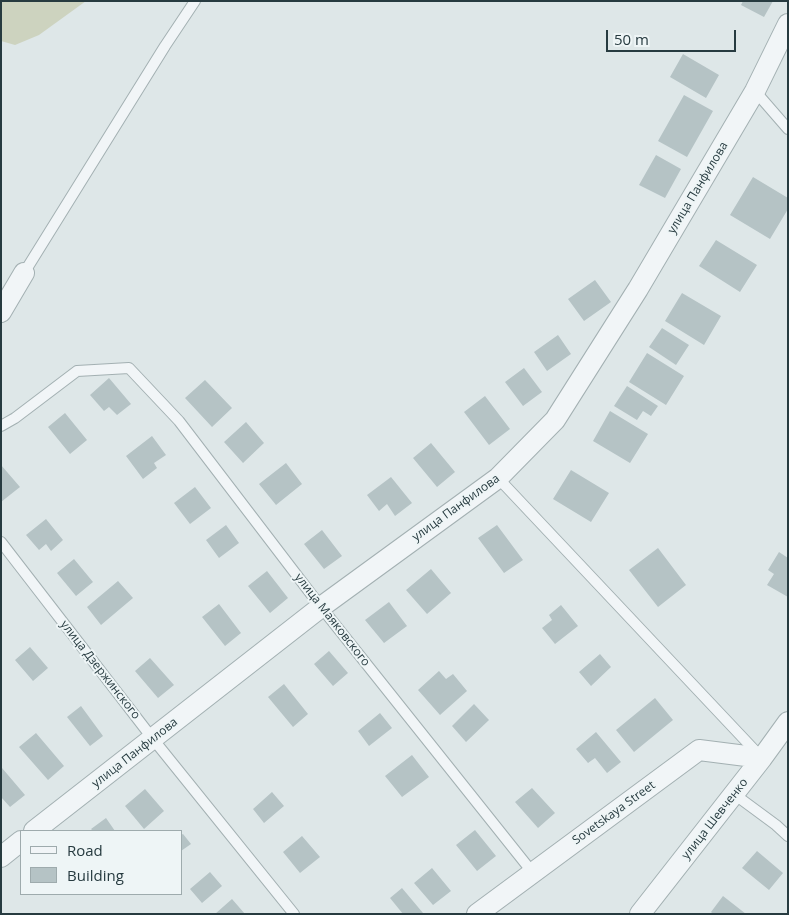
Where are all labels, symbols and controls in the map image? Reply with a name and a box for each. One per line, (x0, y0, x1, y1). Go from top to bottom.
scale bar (609, 20, 739, 52)
text: 50 m (614, 29, 649, 49)
street label: улица Панфилова (665, 139, 731, 237)
street label: улица Панфилова (409, 471, 503, 545)
street label: улица Маяковского (291, 571, 373, 669)
street label: улица Дзержинского (57, 618, 143, 722)
street label: улица Панфилова (89, 715, 181, 791)
street label: улица Шевченко (679, 776, 751, 862)
street label: Sovetskaya Street (570, 778, 658, 848)
legend (20, 830, 182, 895)
text: Road (67, 840, 103, 860)
text: Building (67, 865, 124, 885)

